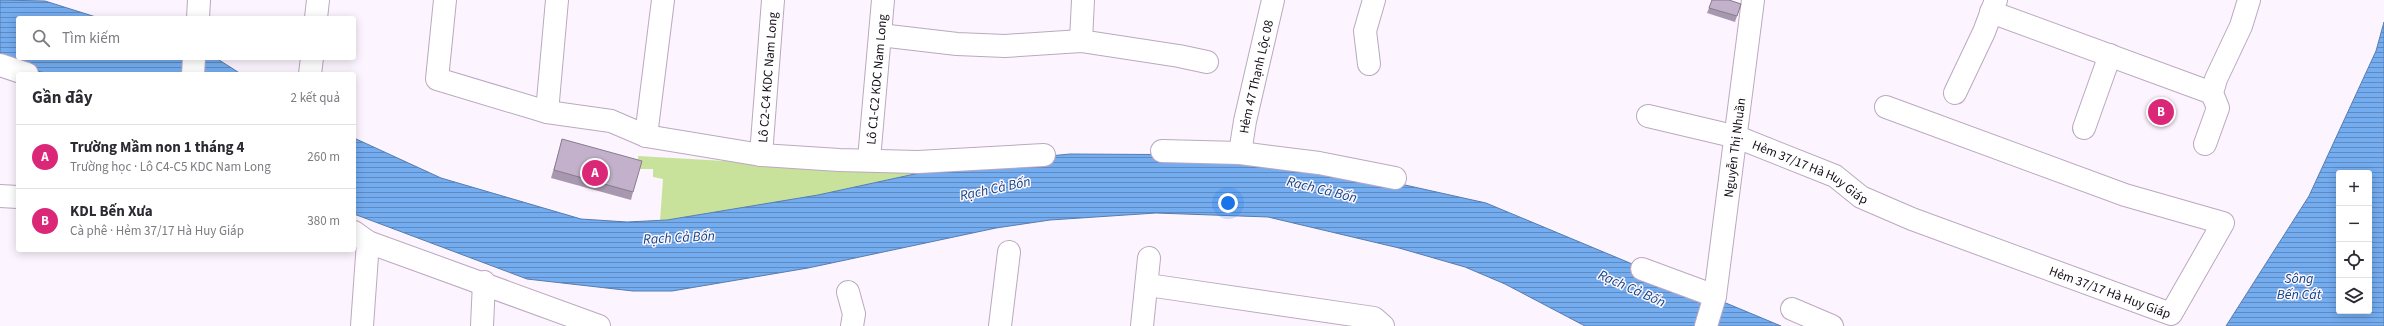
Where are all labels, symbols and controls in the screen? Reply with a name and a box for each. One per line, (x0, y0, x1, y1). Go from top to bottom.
street label: Lô C2-C4 KDC Nam Long (754, 11, 782, 143)
street label: Lô C1-C2 KDC Nam Long (862, 13, 892, 146)
search box (16, 16, 356, 60)
street label: Hẻm 47 Thạnh Lộc 08 (1235, 18, 1278, 135)
icon: search (30, 27, 52, 49)
text: Tìm kiếm (62, 28, 120, 49)
text: Gần đây (32, 86, 93, 110)
text: 2 kết quả (291, 89, 340, 107)
street label: Nguyễn Thị Nhuần (1720, 97, 1750, 199)
pin: B (2148, 97, 2174, 127)
street label: Hẻm 37/17 Hà Huy Giáp (1749, 136, 1870, 209)
text: Trường Mầm non 1 tháng 4 (70, 137, 244, 158)
text: A (41, 148, 49, 166)
text: 260 m (307, 148, 340, 166)
text: Trường học · Lô C4-C5 KDC Nam Long (70, 158, 271, 176)
pin: A (582, 158, 608, 188)
map controls (2336, 170, 2372, 314)
button: + (2336, 170, 2372, 206)
water label: Rạch Cả Bốn (958, 172, 1032, 206)
water label: Rạch Cả Bốn (1284, 172, 1359, 208)
your location (1218, 193, 1238, 213)
text: KDL Bến Xưa (70, 201, 153, 222)
button: − (2336, 206, 2372, 242)
text: B (41, 212, 49, 230)
text: 380 m (307, 212, 340, 230)
text: Cà phê · Hẻm 37/17 Hà Huy Giáp (70, 222, 244, 240)
water label: Rạch Cả Bốn (643, 226, 715, 250)
button: locate (2336, 242, 2372, 278)
street label: Hẻm 37/17 Hà Huy Giáp (2047, 262, 2173, 323)
water label: Rạch Cả Bốn (1595, 265, 1668, 313)
water label: Sông Bến Cát (2277, 269, 2322, 305)
button: layers (2336, 278, 2372, 314)

